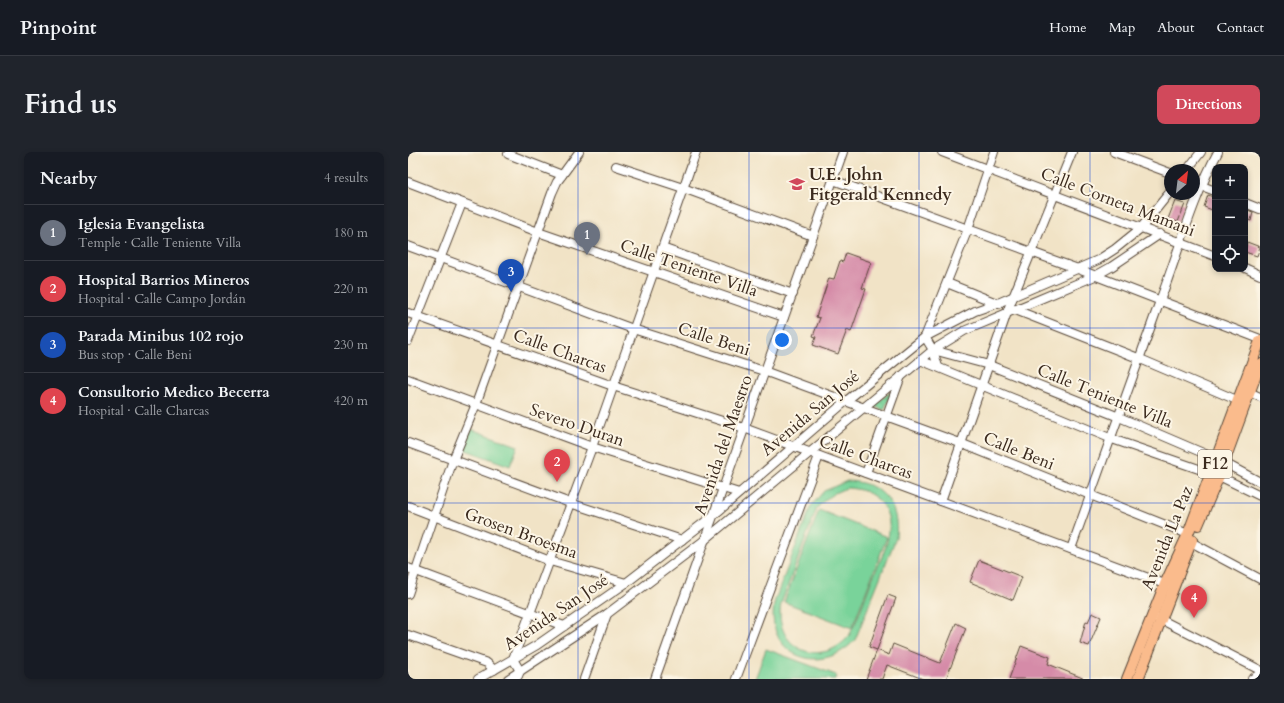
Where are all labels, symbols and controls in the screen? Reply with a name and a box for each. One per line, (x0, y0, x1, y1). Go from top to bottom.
text: Pinpoint (20, 15, 97, 41)
text: Home (1049, 18, 1087, 37)
text: Map (1109, 18, 1135, 37)
text: About (1157, 18, 1194, 37)
text: Contact (1216, 18, 1264, 37)
text: Find us (24, 85, 117, 123)
button: Directions (1157, 85, 1260, 124)
street label: Calle Corneta Mamani (1037, 162, 1199, 242)
place label: U.E. John Fitgerald Kennedy (809, 163, 952, 206)
north arrow (1164, 164, 1200, 200)
map controls (1212, 164, 1248, 272)
button: + (1212, 164, 1248, 200)
text: Nearby (40, 167, 97, 190)
text: 4 results (324, 169, 368, 187)
school or university icon: U.E. John Fitgerald Kennedy (788, 175, 806, 193)
button: − (1212, 200, 1248, 236)
text: Iglesia Evangelista (78, 214, 205, 234)
pin: 1 (574, 222, 600, 255)
text: 1 (50, 224, 56, 242)
text: 180 m (334, 224, 368, 242)
text: Temple · Calle Teniente Villa (78, 234, 241, 252)
street label: Calle Teniente Villa (617, 234, 762, 303)
button: locate (1212, 236, 1248, 272)
pin: 3 (498, 259, 524, 292)
text: Hospital Barrios Mineros (78, 270, 249, 290)
text: 2 (50, 280, 56, 298)
text: 220 m (334, 280, 368, 298)
text: Hospital · Calle Campo Jordán (78, 290, 246, 308)
street label: Calle Beni (675, 316, 753, 362)
street label: Calle Charcas (510, 323, 610, 379)
text: Parada Minibus 102 rojo (78, 326, 243, 346)
your location (772, 330, 792, 350)
text: 3 (50, 336, 56, 354)
text: 230 m (334, 336, 368, 354)
text: Bus stop · Calle Beni (78, 346, 192, 364)
street label: Calle Teniente Villa (1034, 358, 1177, 434)
street label: Avenida San José (756, 365, 864, 461)
street label: Avenida del Maestro (688, 372, 758, 518)
text: Consultorio Medico Becerra (78, 382, 270, 402)
text: 4 (50, 392, 56, 410)
text: 420 m (334, 392, 368, 410)
street label: Severo Duran (527, 398, 628, 452)
text: Hospital · Calle Charcas (78, 402, 209, 420)
street label: Calle Beni (980, 426, 1058, 476)
street label: Calle Charcas (816, 429, 916, 485)
pin: 2 (544, 449, 570, 482)
road number: F12 (1198, 450, 1232, 478)
street label: Avenida La Paz (1136, 482, 1199, 594)
street label: Grosen Broesma (461, 502, 581, 564)
street label: Avenida San José (499, 568, 613, 656)
pin: 4 (1181, 585, 1207, 618)

